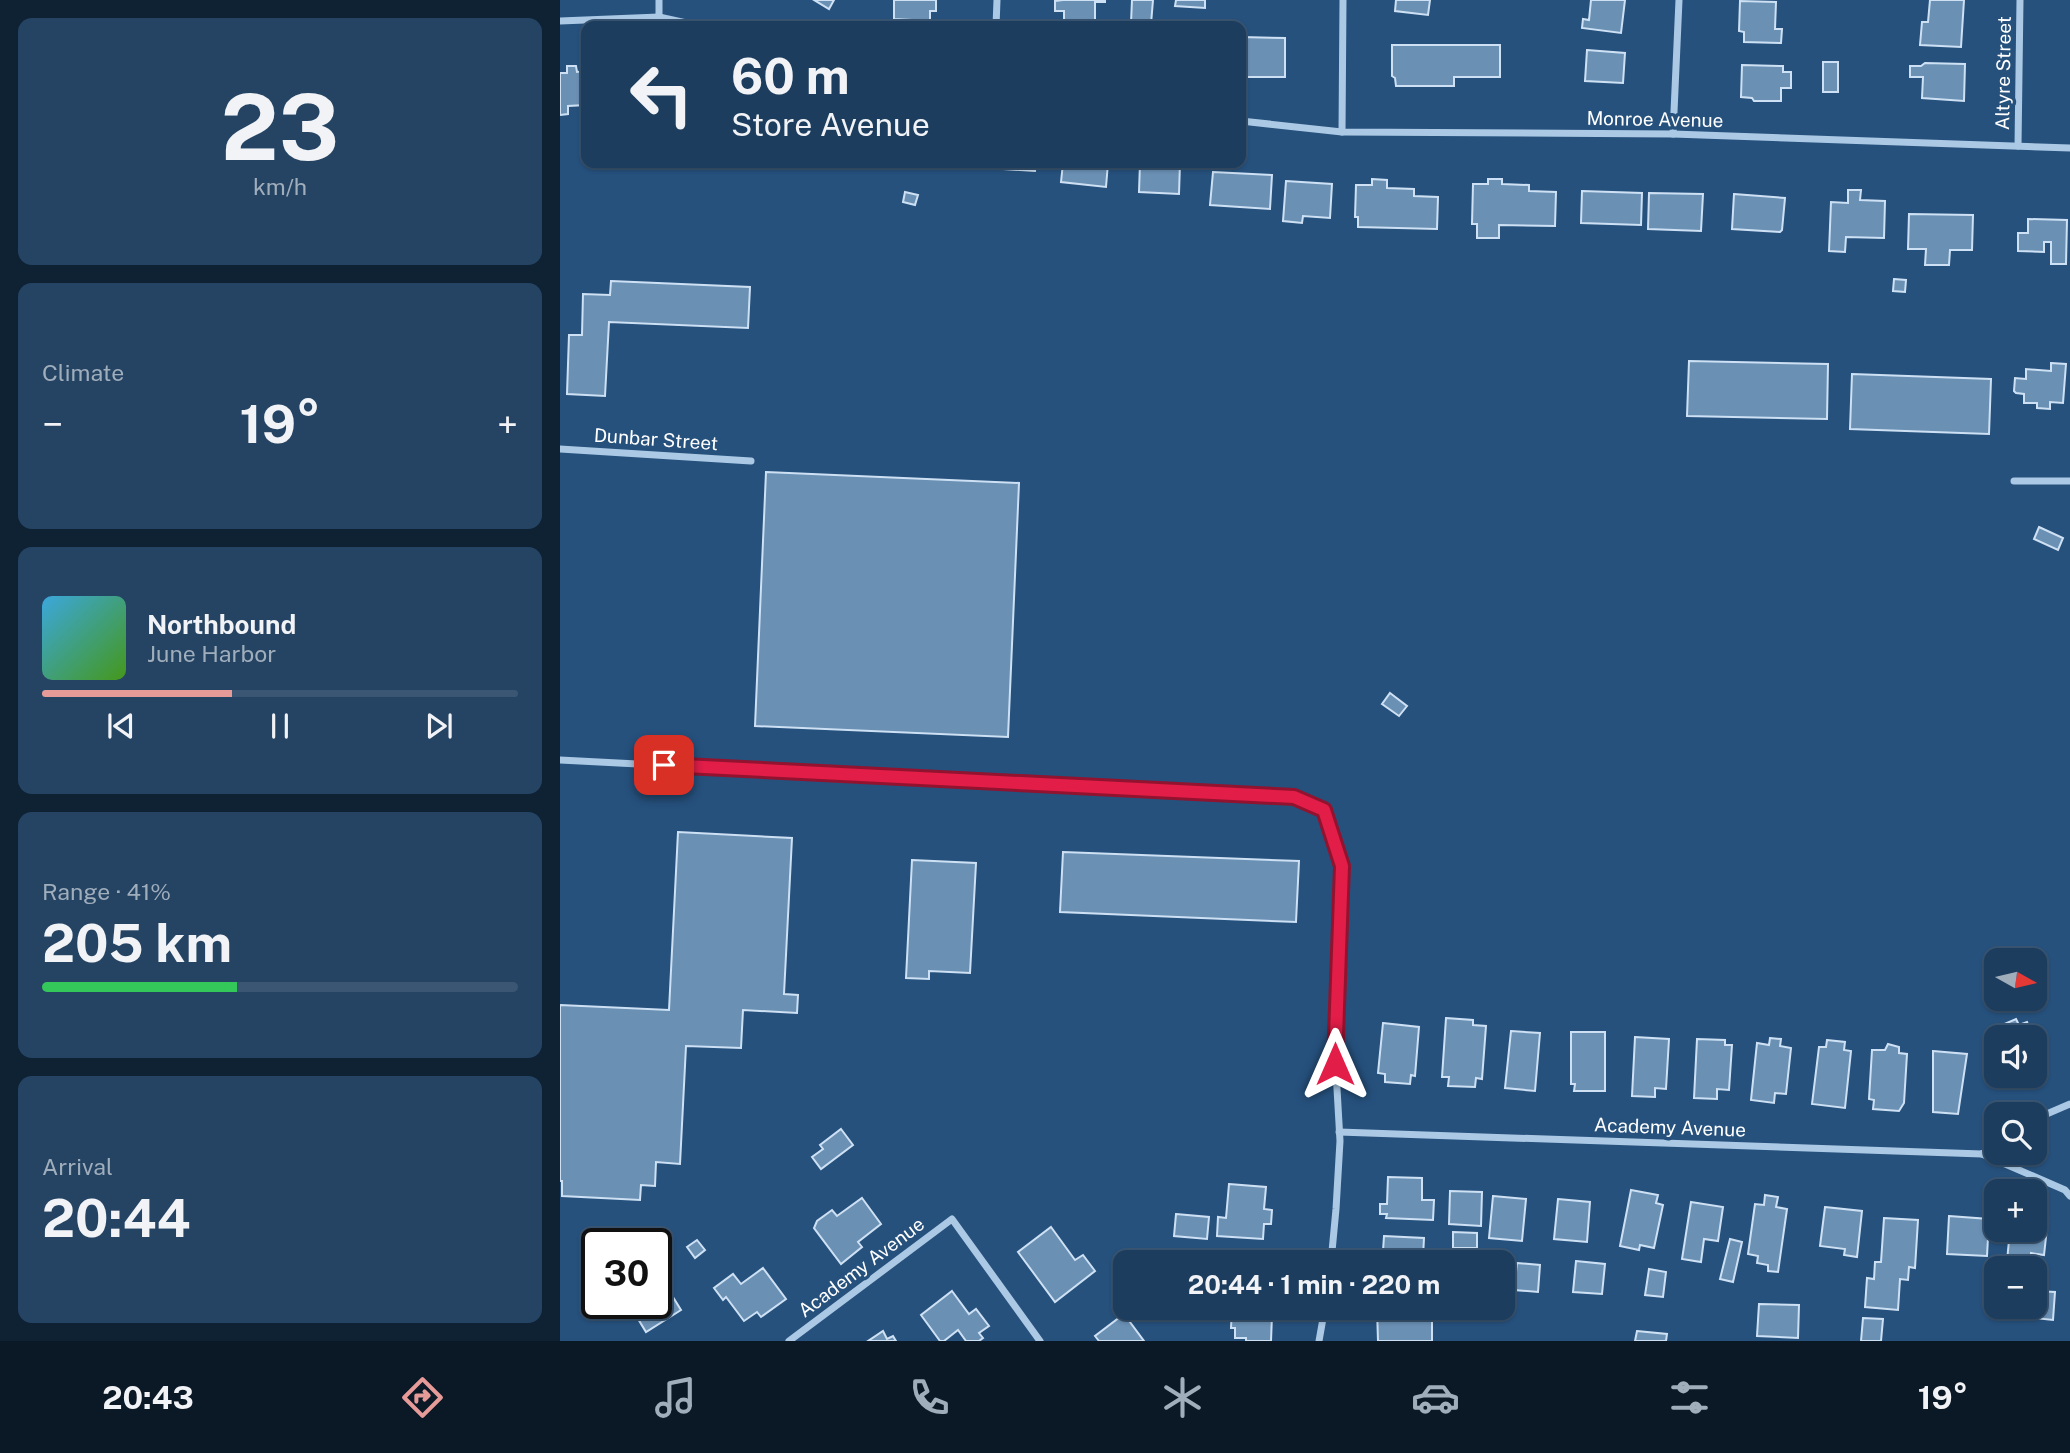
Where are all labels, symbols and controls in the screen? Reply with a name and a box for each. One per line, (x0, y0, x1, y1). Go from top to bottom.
street label: Altyre Street (1991, 16, 2015, 130)
text: 60 m (731, 47, 850, 105)
icon: left (616, 49, 707, 140)
text: 23 (221, 74, 339, 180)
text: Store Avenue (731, 106, 930, 143)
street label: Monroe Avenue (1586, 107, 1724, 131)
text: km/h (253, 173, 307, 200)
text: Climate (42, 359, 124, 386)
text: 19° (239, 394, 321, 455)
text: − (42, 402, 63, 447)
text: + (497, 402, 518, 447)
street label: Dunbar Street (593, 424, 719, 454)
text: Northbound (147, 609, 296, 640)
text: June Harbor (147, 640, 276, 667)
icon: previous (102, 707, 140, 745)
icon: pause (261, 707, 299, 745)
icon: next (420, 707, 458, 745)
pin (634, 735, 694, 795)
icon: arrive (645, 746, 683, 784)
text: Range · 41% (42, 878, 171, 905)
text: 205 km (42, 913, 232, 974)
north arrow (1984, 948, 2048, 1012)
map controls (1984, 948, 2047, 1319)
button: sound (1984, 1025, 2047, 1088)
position arrow (1298, 1027, 1372, 1101)
button: search (1984, 1102, 2047, 1165)
street label: Academy Avenue (1594, 1113, 1746, 1141)
text: Arrival (42, 1153, 113, 1180)
button: + (1984, 1179, 2047, 1242)
text: 20:44 (42, 1188, 191, 1249)
street label: Academy Avenue (794, 1212, 928, 1322)
speed limit sign: 30 (581, 1228, 672, 1319)
button: − (1984, 1256, 2047, 1319)
text: 20:44 · 1 min · 220 m (1188, 1269, 1440, 1300)
icon: directions (398, 1373, 447, 1422)
icon: music (651, 1373, 700, 1422)
icon: phone (905, 1373, 954, 1422)
icon: climate (1158, 1373, 1207, 1422)
icon: car (1411, 1373, 1460, 1422)
icon: filters (1665, 1373, 1714, 1422)
text: 20:43 (102, 1379, 194, 1416)
text: 19° (1918, 1379, 1968, 1416)

